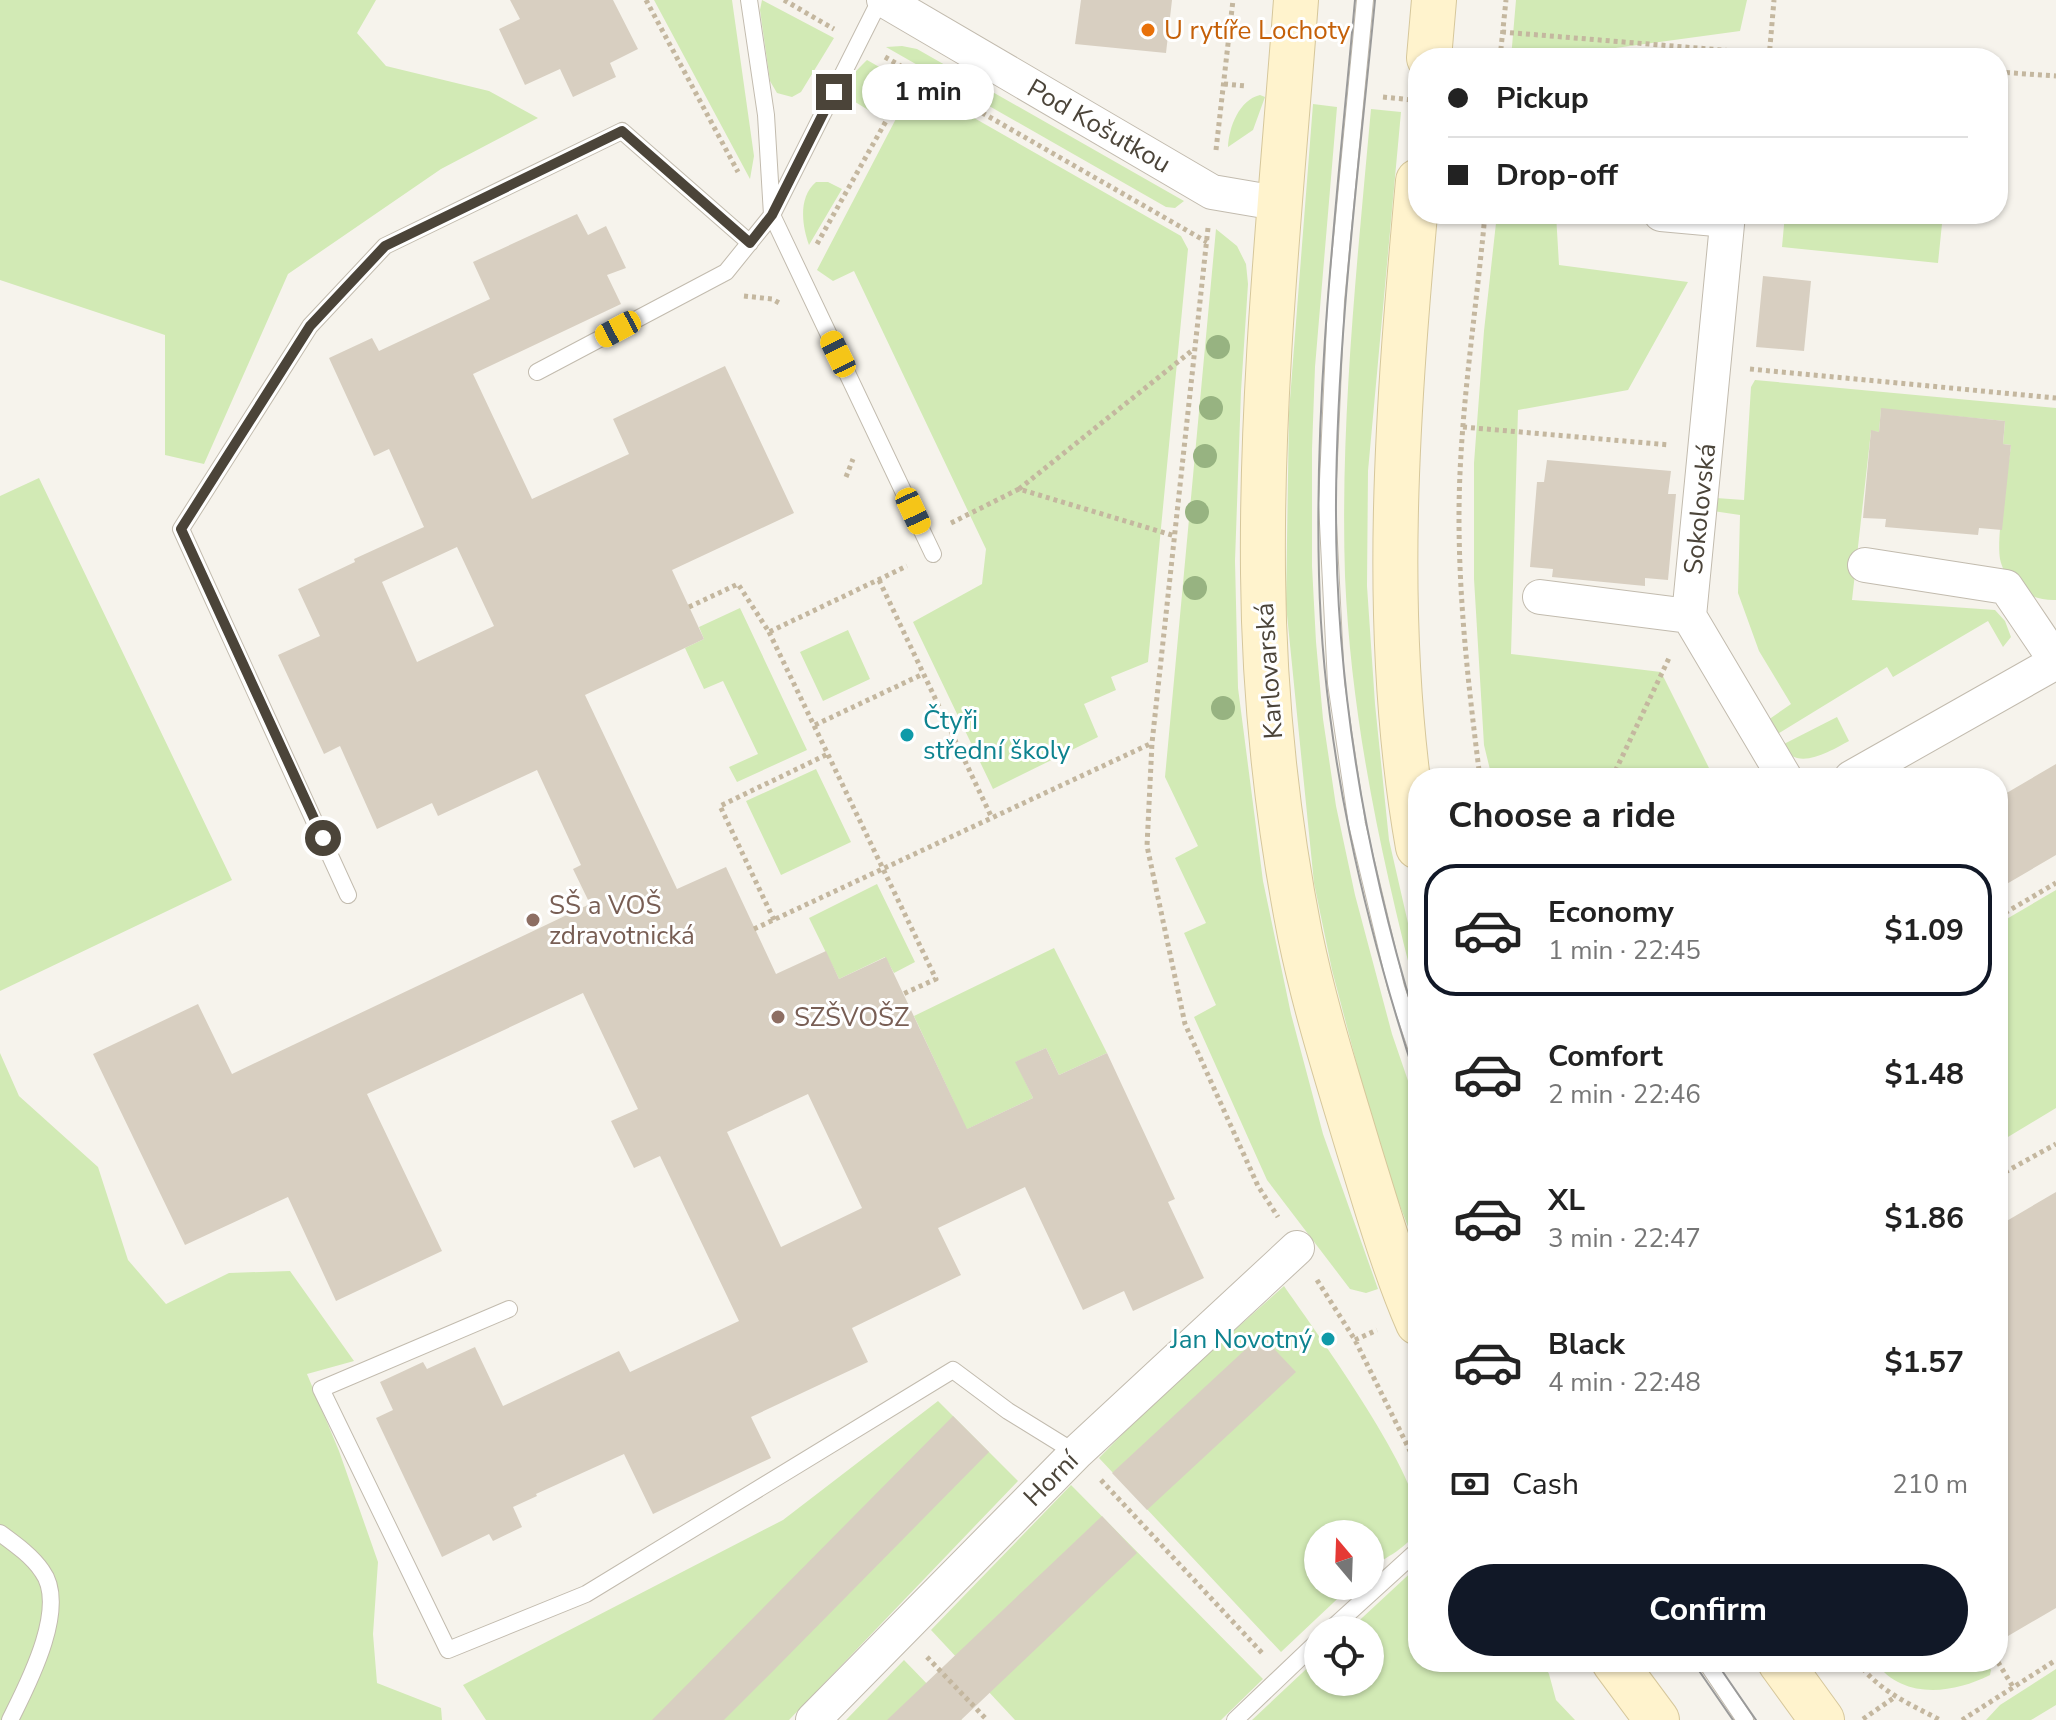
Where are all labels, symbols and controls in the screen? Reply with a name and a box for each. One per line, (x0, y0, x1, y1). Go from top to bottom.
place label: U rytíře Lochoty (1164, 13, 1351, 48)
marker: U rytíře Lochoty (1139, 21, 1157, 39)
callout: 1 min (862, 64, 994, 120)
street label: Pod Košutkou (1021, 71, 1177, 181)
route end (816, 74, 852, 110)
text: 1 min (894, 74, 962, 109)
text: Pickup (1496, 78, 1589, 119)
text: Drop-off (1496, 155, 1618, 196)
car (591, 307, 645, 351)
car (817, 327, 859, 381)
street label: Sokolovská (1676, 442, 1724, 576)
car (892, 484, 934, 538)
street label: Karlovarská (1247, 602, 1291, 740)
place label: Čtyři střední školy (923, 703, 1071, 768)
marker: Čtyři střední školy (898, 726, 916, 744)
text: Choose a ride (1448, 791, 1676, 840)
route start (305, 820, 341, 856)
place label: SŠ a VOŠ zdravotnická (549, 888, 695, 953)
text: Economy (1548, 892, 1674, 933)
icon: car (1452, 894, 1524, 966)
text: $1.09 (1885, 910, 1964, 951)
marker: SŠ a VOŠ zdravotnická (524, 911, 542, 929)
text: 1 min · 22:45 (1548, 933, 1701, 968)
place label: SZŠVOŠZ (794, 1000, 909, 1035)
marker: SZŠVOŠZ (769, 1008, 787, 1026)
text: Comfort (1548, 1036, 1663, 1077)
icon: car (1452, 1038, 1524, 1110)
text: $1.48 (1885, 1054, 1964, 1095)
text: 2 min · 22:46 (1548, 1077, 1701, 1112)
text: XL (1548, 1180, 1585, 1221)
icon: car (1452, 1182, 1524, 1254)
text: $1.86 (1885, 1198, 1964, 1239)
text: 3 min · 22:47 (1548, 1221, 1701, 1256)
place label: Jan Novotný (1169, 1322, 1313, 1357)
text: Black (1548, 1324, 1625, 1365)
icon: car (1452, 1326, 1524, 1398)
marker: Jan Novotný (1319, 1330, 1337, 1348)
text: $1.57 (1885, 1342, 1964, 1383)
text: 4 min · 22:48 (1548, 1365, 1701, 1400)
street label: Horní (1016, 1442, 1088, 1514)
icon: cash (1448, 1462, 1492, 1506)
text: Cash (1512, 1464, 1579, 1505)
text: 210 m (1892, 1467, 1968, 1502)
north arrow (1304, 1520, 1384, 1600)
map controls (1304, 1520, 1384, 1696)
button: Confirm (1448, 1564, 1968, 1656)
button: locate (1304, 1616, 1384, 1696)

